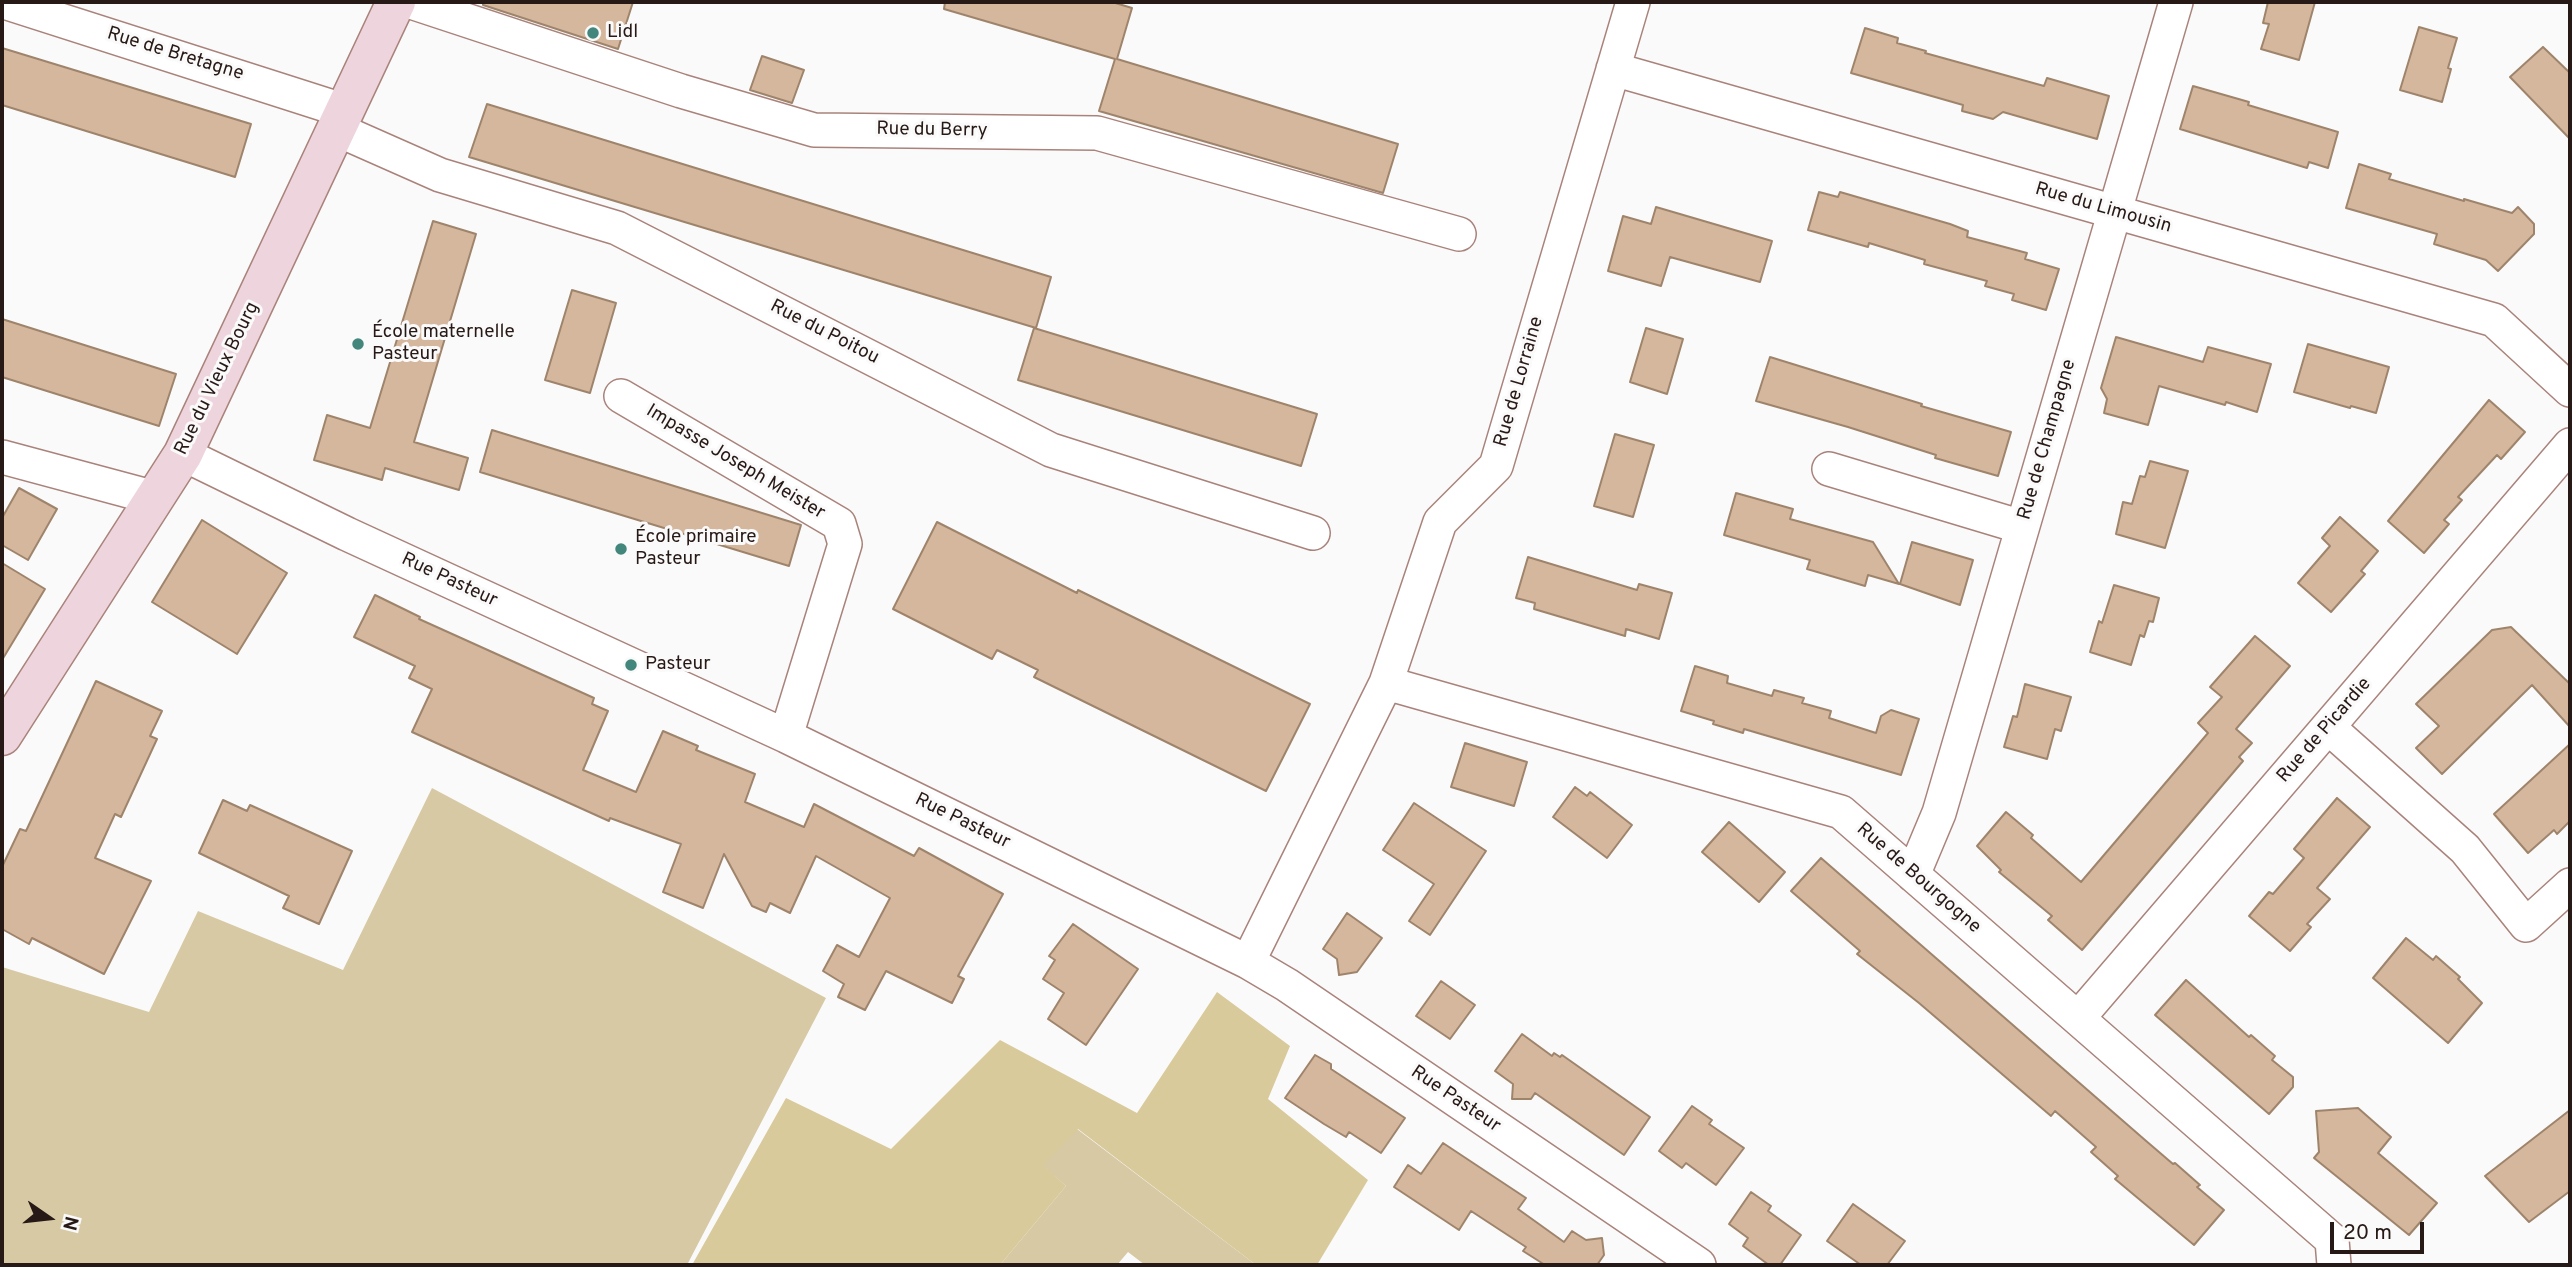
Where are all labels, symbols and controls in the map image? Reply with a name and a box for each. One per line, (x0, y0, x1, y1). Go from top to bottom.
place label: Lidl (607, 22, 638, 44)
street label: Rue de Bretagne (104, 23, 246, 87)
marker: Lidl (585, 25, 601, 41)
street label: Rue du Berry (876, 119, 988, 143)
street label: Rue du Limousin (2032, 179, 2174, 239)
street label: Rue du Poitou (766, 296, 882, 370)
street label: Rue du Vieux Bourg (171, 299, 265, 459)
street label: Rue de Lorraine (1491, 314, 1549, 450)
place label: École maternelle Pasteur (372, 322, 515, 366)
marker: École maternelle Pasteur (350, 336, 366, 352)
street label: Rue de Champagne (2014, 357, 2082, 523)
street label: Impasse Joseph Meister (641, 401, 829, 525)
place label: École primaire Pasteur (635, 527, 757, 571)
marker: École primaire Pasteur (613, 541, 629, 557)
street label: Rue Pasteur (397, 549, 501, 613)
place label: Pasteur (645, 654, 711, 676)
marker: Pasteur (623, 657, 639, 673)
street label: Rue de Picardie (2273, 674, 2377, 788)
street label: Rue Pasteur (911, 789, 1013, 855)
street label: Rue de Bourgogne (1851, 819, 1985, 939)
street label: Rue Pasteur (1406, 1062, 1504, 1138)
north arrow (14, 1183, 84, 1253)
scale bar (2334, 1208, 2428, 1252)
text: N (56, 1214, 83, 1233)
text: 20 m (2343, 1220, 2392, 1247)

